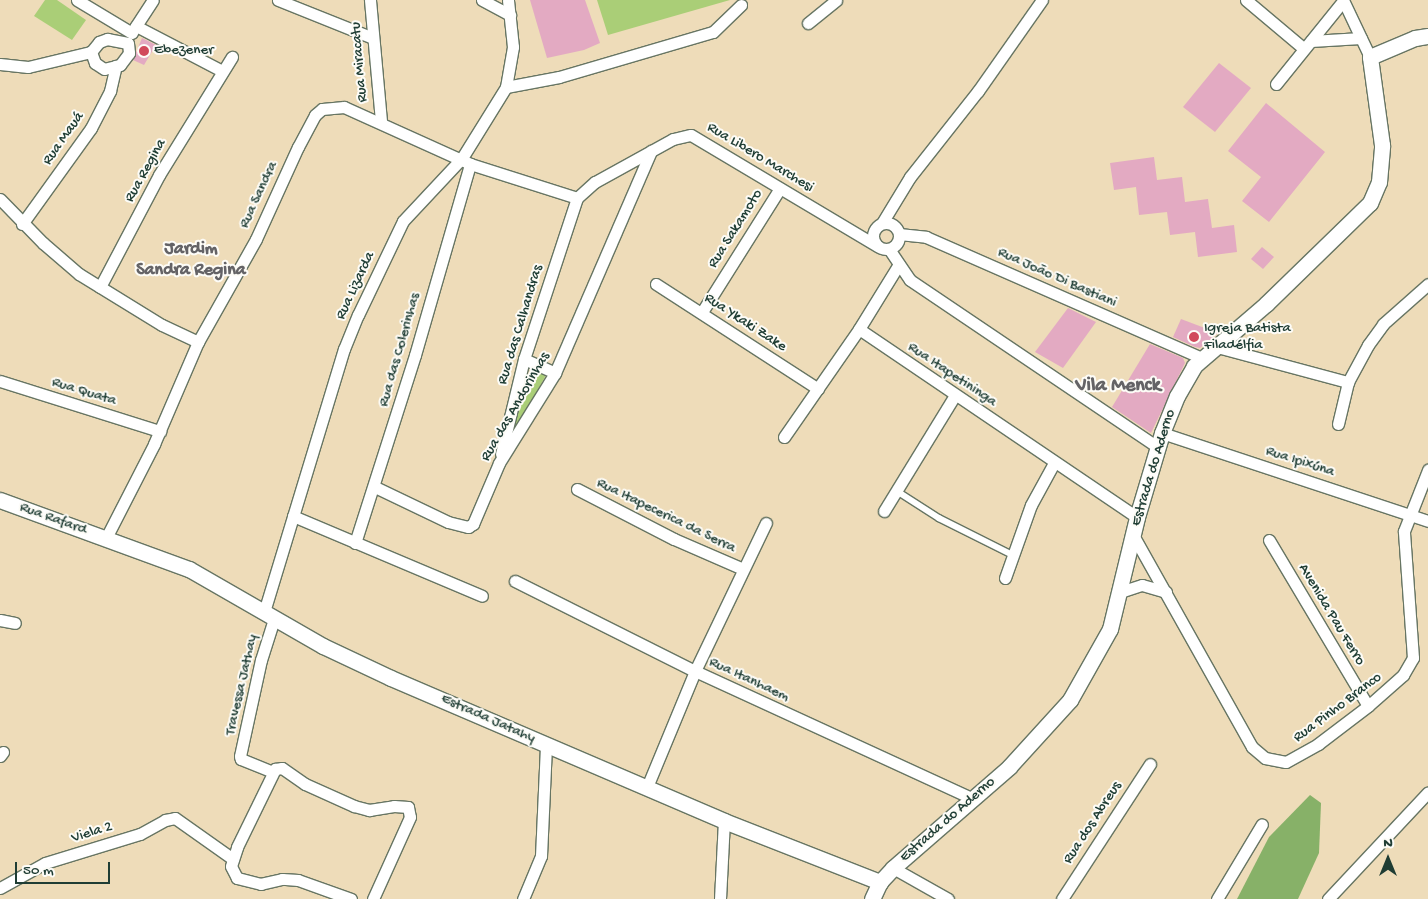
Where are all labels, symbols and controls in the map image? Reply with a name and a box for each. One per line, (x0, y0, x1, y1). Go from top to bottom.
street label: Rua Miracatu (348, 21, 372, 103)
place label: Ebezener (154, 42, 214, 60)
marker: Ebezener (138, 45, 150, 57)
street label: Rua Mauá (39, 109, 89, 169)
street label: Rua Libero Marchesi (703, 119, 817, 197)
street label: Rua Regina (121, 136, 171, 206)
street label: Rua Sandra (236, 159, 282, 231)
street label: Rua Sakamoto (705, 186, 767, 272)
district label: Jardim Sandra Regina (136, 240, 246, 282)
street label: Rua João Di Bastiani (995, 244, 1119, 312)
street label: Rua Lizarda (332, 249, 380, 323)
street label: Rua das Calhandras (494, 263, 548, 387)
street label: Rua Ykaki Zake (700, 290, 790, 356)
street label: Rua das Colerinhas (375, 291, 425, 409)
place label: Igreja Batista Filadélfia (1204, 319, 1291, 354)
marker: Igreja Batista Filadélfia (1188, 331, 1200, 343)
street label: Rua Itapetininga (904, 339, 1000, 411)
street label: Rua das Andorinhas (477, 349, 555, 465)
street label: Rua Quata (49, 374, 119, 410)
district label: Vila Menck (1075, 374, 1161, 398)
street label: Estrada do Aderno (1128, 408, 1180, 528)
street label: Rua Ipixúna (1263, 442, 1337, 482)
street label: Rua Itapecerica da Serra (593, 474, 739, 558)
street label: Rua Rafard (17, 499, 89, 539)
street label: Avenida Pau Ferro (1294, 561, 1368, 669)
street label: Travessa Jathay (222, 633, 262, 737)
street label: Rua Itanhaem (706, 654, 792, 706)
street label: Rua Pinho Branco (1290, 669, 1386, 747)
street label: Estrada Jatahy (438, 690, 538, 748)
street label: Estrada do Aderno (896, 774, 1000, 866)
street label: Rua dos Abreus (1060, 778, 1126, 868)
street label: Viela 2 (69, 818, 115, 848)
north arrow (1363, 834, 1413, 884)
text: N (1383, 835, 1393, 852)
scale bar (18, 852, 112, 884)
text: 50 m (23, 862, 54, 880)

